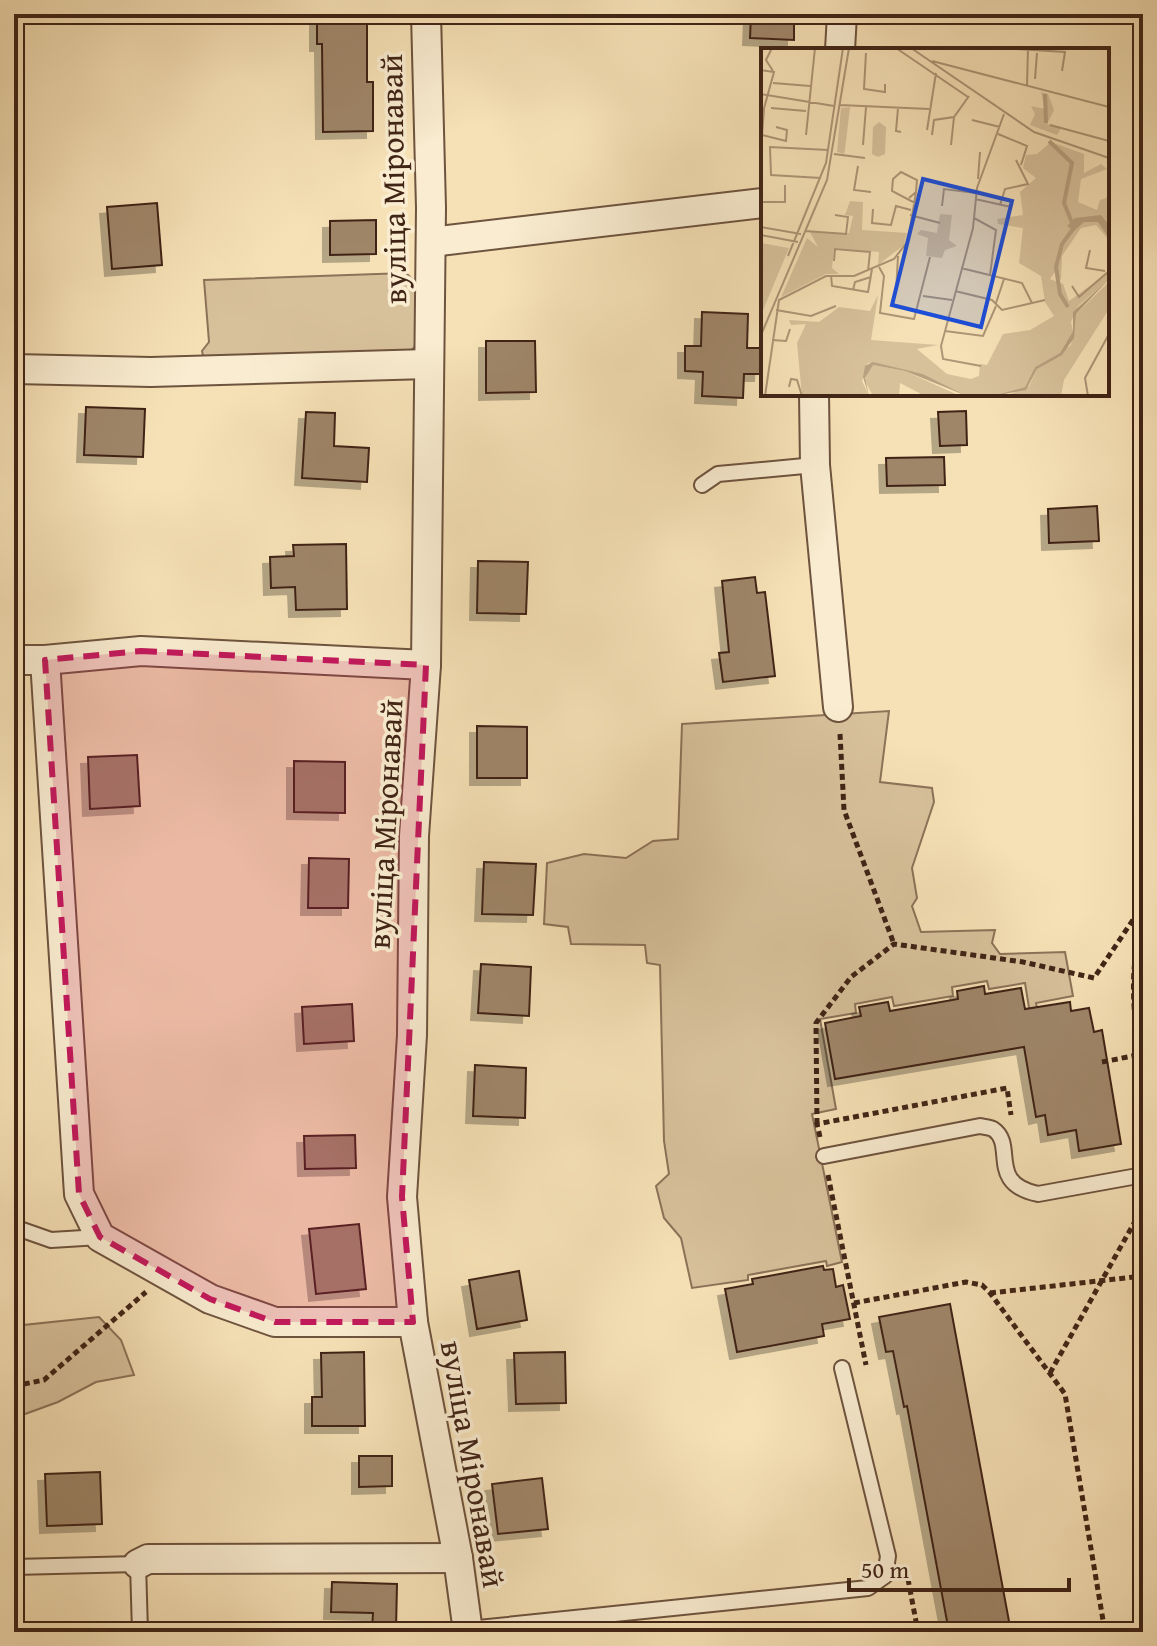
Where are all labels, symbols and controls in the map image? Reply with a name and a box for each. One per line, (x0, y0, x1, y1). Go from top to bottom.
inset map (761, 48, 1109, 396)
street label: вуліца Міронавай (367, 53, 418, 305)
street label: вуліца Міронавай (354, 698, 415, 950)
street label: вуліца Міронавай (429, 1337, 518, 1591)
scale bar (849, 1542, 1069, 1592)
text: 50 m (861, 1552, 909, 1587)

